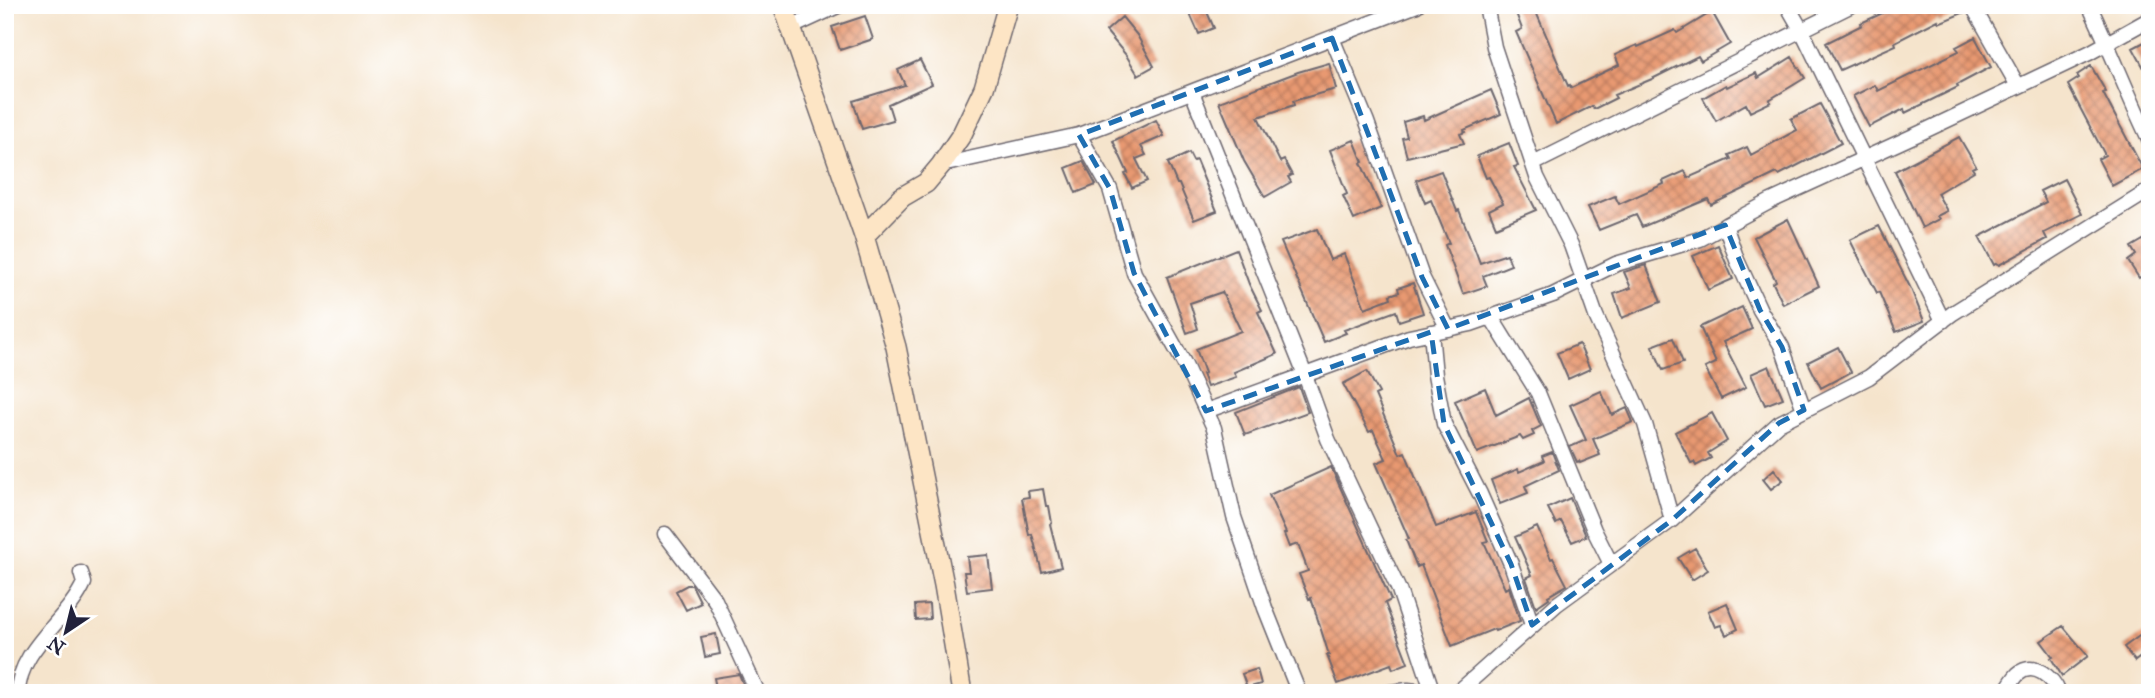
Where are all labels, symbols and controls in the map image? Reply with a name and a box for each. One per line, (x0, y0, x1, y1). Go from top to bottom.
north arrow (32, 596, 102, 666)
text: N (43, 631, 70, 660)

